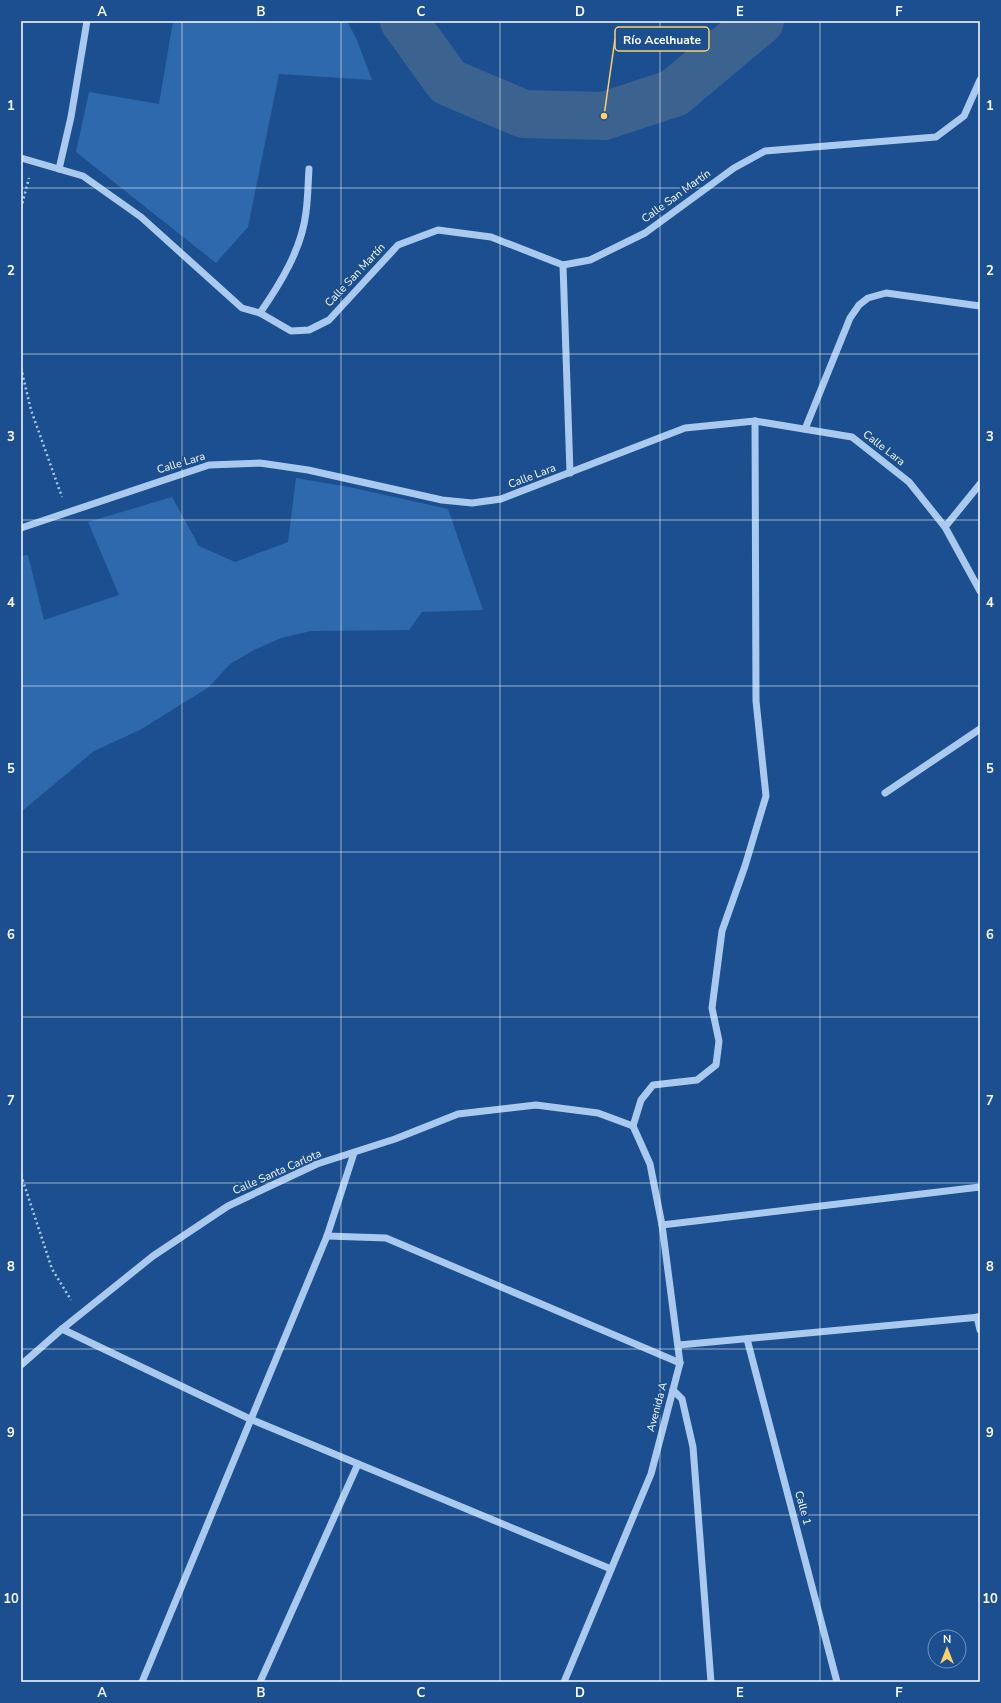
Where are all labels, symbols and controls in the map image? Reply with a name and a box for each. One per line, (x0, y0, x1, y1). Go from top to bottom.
text: A (97, 3, 107, 21)
text: B (257, 3, 266, 21)
text: C (417, 3, 426, 21)
text: D (575, 3, 585, 21)
text: E (736, 3, 744, 21)
text: F (895, 3, 903, 21)
callout: Río Acelhuate (615, 27, 709, 51)
text: Río Acelhuate (623, 32, 701, 48)
text: 1 (7, 97, 15, 115)
text: 1 (986, 97, 994, 115)
street label: Calle San Martín (638, 166, 714, 226)
street label: Calle San Martín (322, 240, 388, 310)
text: 2 (7, 262, 15, 280)
text: 2 (986, 262, 994, 280)
street label: Calle Lara (860, 427, 908, 469)
text: 3 (7, 428, 15, 446)
text: 3 (986, 428, 994, 446)
street label: Calle Lara (155, 449, 207, 477)
street label: Calle Lara (506, 460, 558, 492)
text: 4 (7, 594, 15, 612)
text: 4 (986, 594, 994, 612)
text: 5 (7, 760, 15, 778)
text: 5 (986, 760, 994, 778)
text: 6 (7, 926, 15, 944)
text: 6 (986, 926, 994, 944)
text: 7 (7, 1092, 15, 1110)
text: 7 (986, 1092, 994, 1110)
street label: Calle Santa Carlota (230, 1146, 324, 1198)
text: 8 (7, 1258, 15, 1276)
text: 8 (986, 1258, 994, 1276)
street label: Avenida A (643, 1380, 671, 1434)
text: 9 (7, 1424, 15, 1442)
text: 9 (986, 1424, 994, 1442)
street label: Calle 1 (791, 1489, 815, 1527)
text: 10 (3, 1590, 19, 1608)
text: 10 (982, 1590, 998, 1608)
north arrow (927, 1629, 967, 1669)
text: N (943, 1632, 951, 1647)
text: A (97, 1684, 107, 1702)
text: B (257, 1684, 266, 1702)
text: C (417, 1684, 426, 1702)
text: D (575, 1684, 585, 1702)
text: E (736, 1684, 744, 1702)
text: F (895, 1684, 903, 1702)

